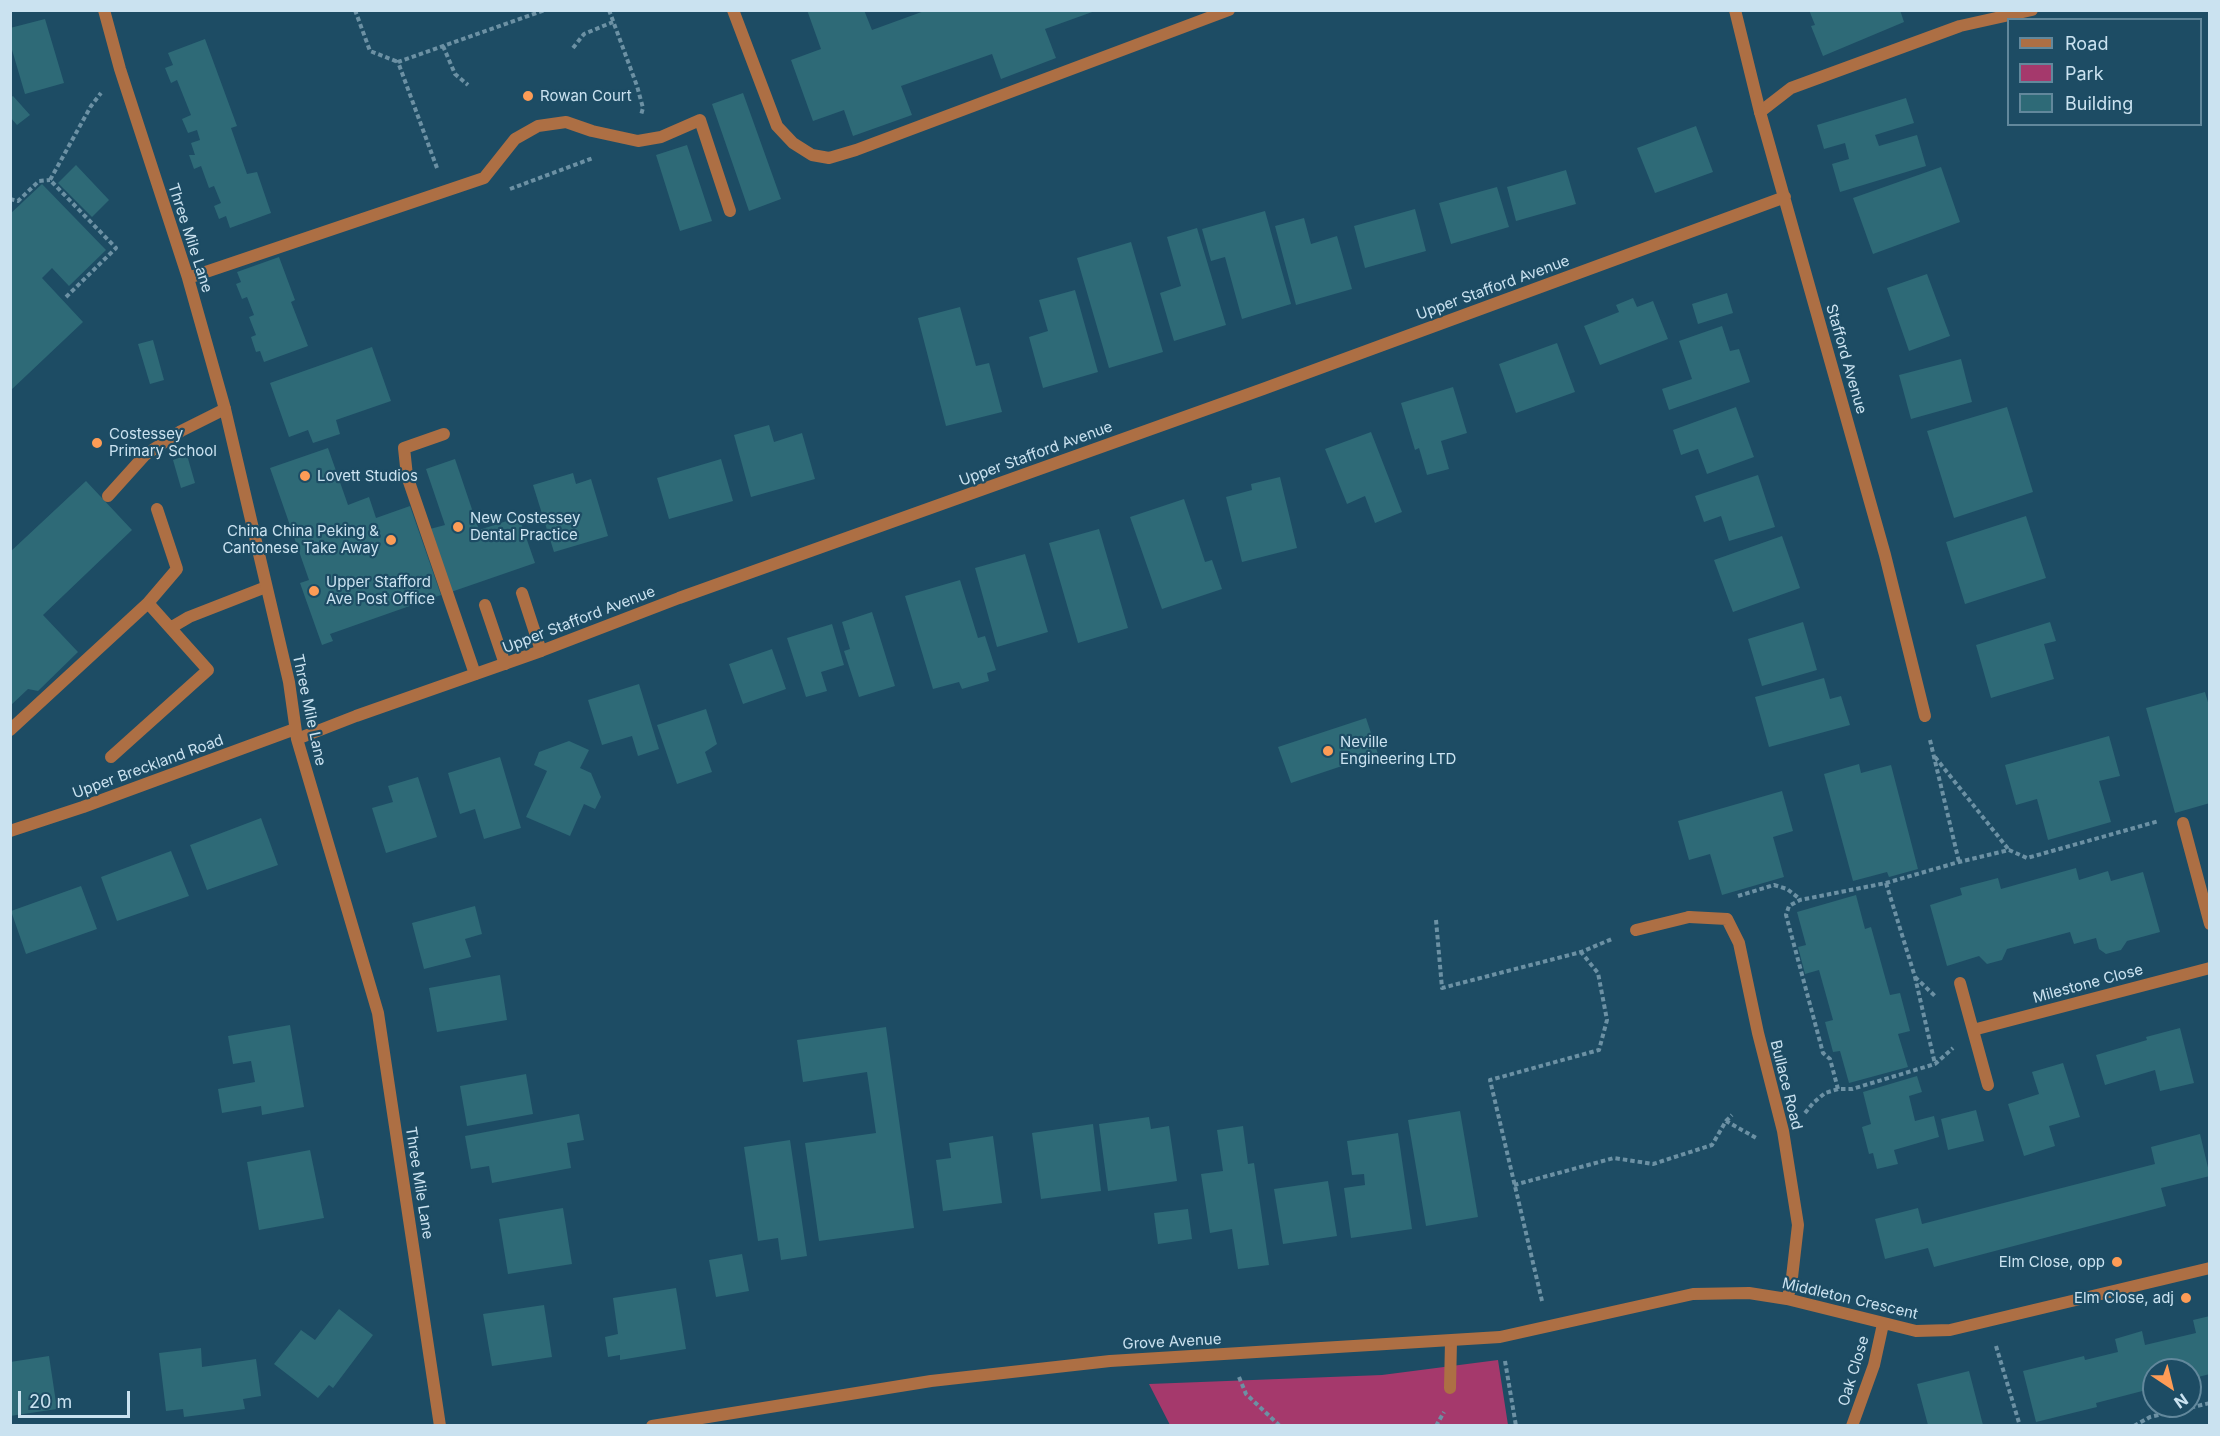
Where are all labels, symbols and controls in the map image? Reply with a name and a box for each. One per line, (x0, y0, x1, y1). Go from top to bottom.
legend (2007, 18, 2202, 126)
text: Road (2065, 33, 2108, 54)
text: Park (2065, 63, 2104, 84)
place label: Rowan Court (540, 87, 632, 105)
marker: Rowan Court (521, 89, 535, 103)
text: Building (2065, 93, 2133, 114)
street label: Three Mile Lane (164, 181, 216, 295)
street label: Upper Stafford Avenue (1414, 252, 1572, 324)
street label: Stafford Avenue (1822, 302, 1870, 416)
street label: Upper Stafford Avenue (957, 418, 1115, 490)
place label: Costessey Primary School (109, 425, 217, 460)
marker: Costessey Primary School (90, 436, 104, 450)
place label: Lovett Studios (317, 467, 418, 485)
marker: Lovett Studios (298, 469, 312, 483)
place label: New Costessey Dental Practice (470, 509, 580, 544)
marker: New Costessey Dental Practice (451, 520, 465, 534)
place label: China China Peking & Cantonese Take Away (222, 522, 379, 557)
marker: China China Peking & Cantonese Take Away (384, 533, 398, 547)
place label: Upper Stafford Ave Post Office (326, 573, 435, 608)
street label: Upper Stafford Avenue (500, 583, 658, 657)
marker: Upper Stafford Ave Post Office (307, 584, 321, 598)
street label: Three Mile Lane (288, 652, 330, 768)
street label: Upper Breckland Road (70, 731, 226, 803)
place label: Neville Engineering LTD (1340, 733, 1456, 768)
marker: Neville Engineering LTD (1321, 744, 1335, 758)
street label: Milestone Close (2031, 961, 2145, 1007)
street label: Bullace Road (1766, 1038, 1806, 1132)
street label: Three Mile Lane (401, 1125, 437, 1241)
place label: Elm Close, opp (1999, 1253, 2105, 1271)
marker: Elm Close, opp (2110, 1255, 2124, 1269)
street label: Middleton Crescent (1780, 1275, 1920, 1323)
place label: Elm Close, adj (2074, 1289, 2174, 1307)
marker: Elm Close, adj (2179, 1291, 2193, 1305)
street label: Grove Avenue (1122, 1330, 1222, 1354)
street label: Oak Close (1835, 1334, 1873, 1408)
north arrow (2142, 1358, 2202, 1418)
scale bar (21, 1379, 134, 1417)
text: N (2170, 1389, 2192, 1413)
text: 20 m (29, 1391, 72, 1412)

